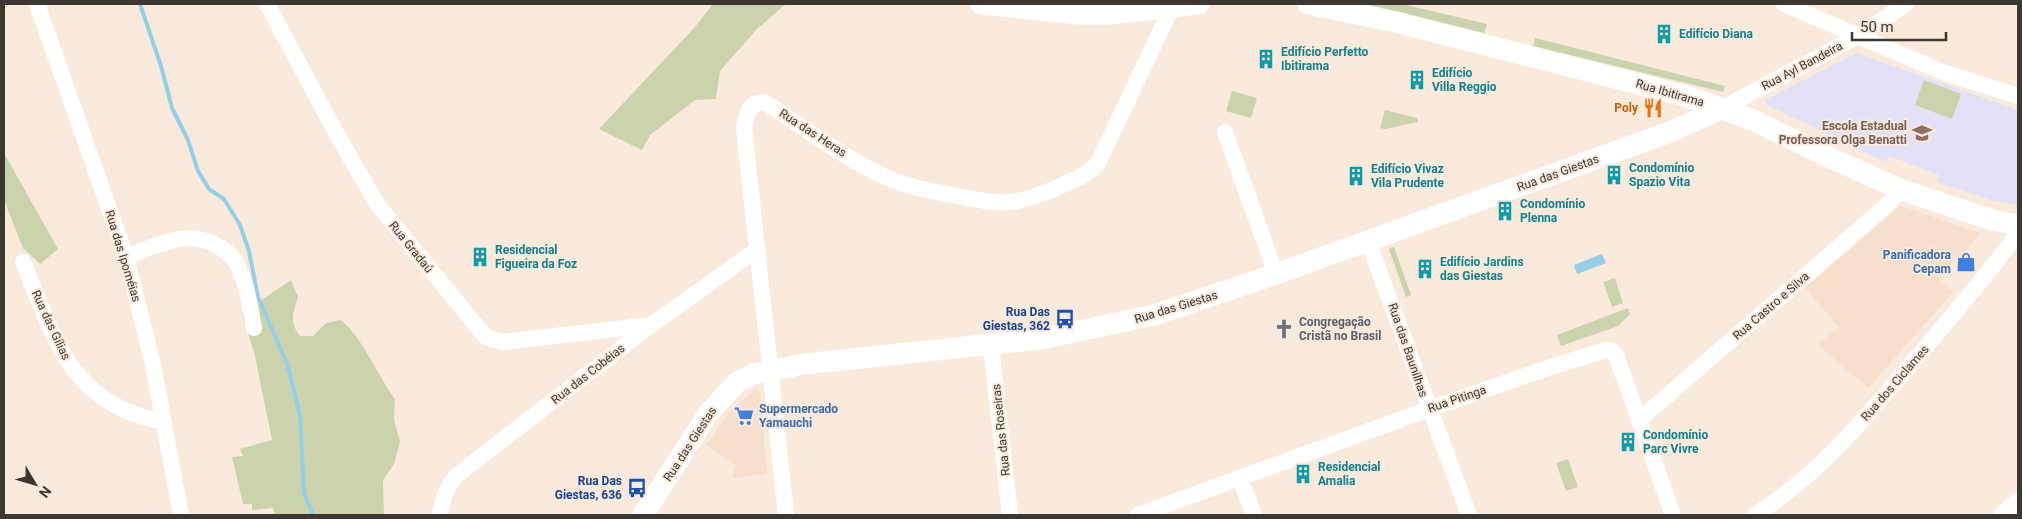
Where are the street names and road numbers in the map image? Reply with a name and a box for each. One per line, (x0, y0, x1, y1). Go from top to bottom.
street label: Rua Ayl Bandeira (1759, 39, 1845, 93)
street label: Rua Ibitirama (1634, 77, 1706, 109)
street label: Rua das Heras (777, 106, 849, 160)
street label: Rua das Giestas (1515, 152, 1601, 194)
street label: Rua das Ipoméias (102, 208, 144, 304)
street label: Rua Gradaú (386, 219, 436, 275)
street label: Rua Castro e Silva (1730, 269, 1812, 343)
street label: Rua das Gílias (29, 288, 73, 362)
street label: Rua das Giestas (1133, 288, 1219, 326)
street label: Rua das Baunilhas (1385, 301, 1431, 399)
street label: Rua das Cobéias (548, 341, 628, 407)
street label: Rua dos Ciclames (1858, 342, 1932, 424)
street label: Rua Pitinga (1426, 382, 1488, 416)
street label: Rua das Roseiras (989, 383, 1013, 477)
street label: Rua das Giestas (661, 404, 719, 484)

